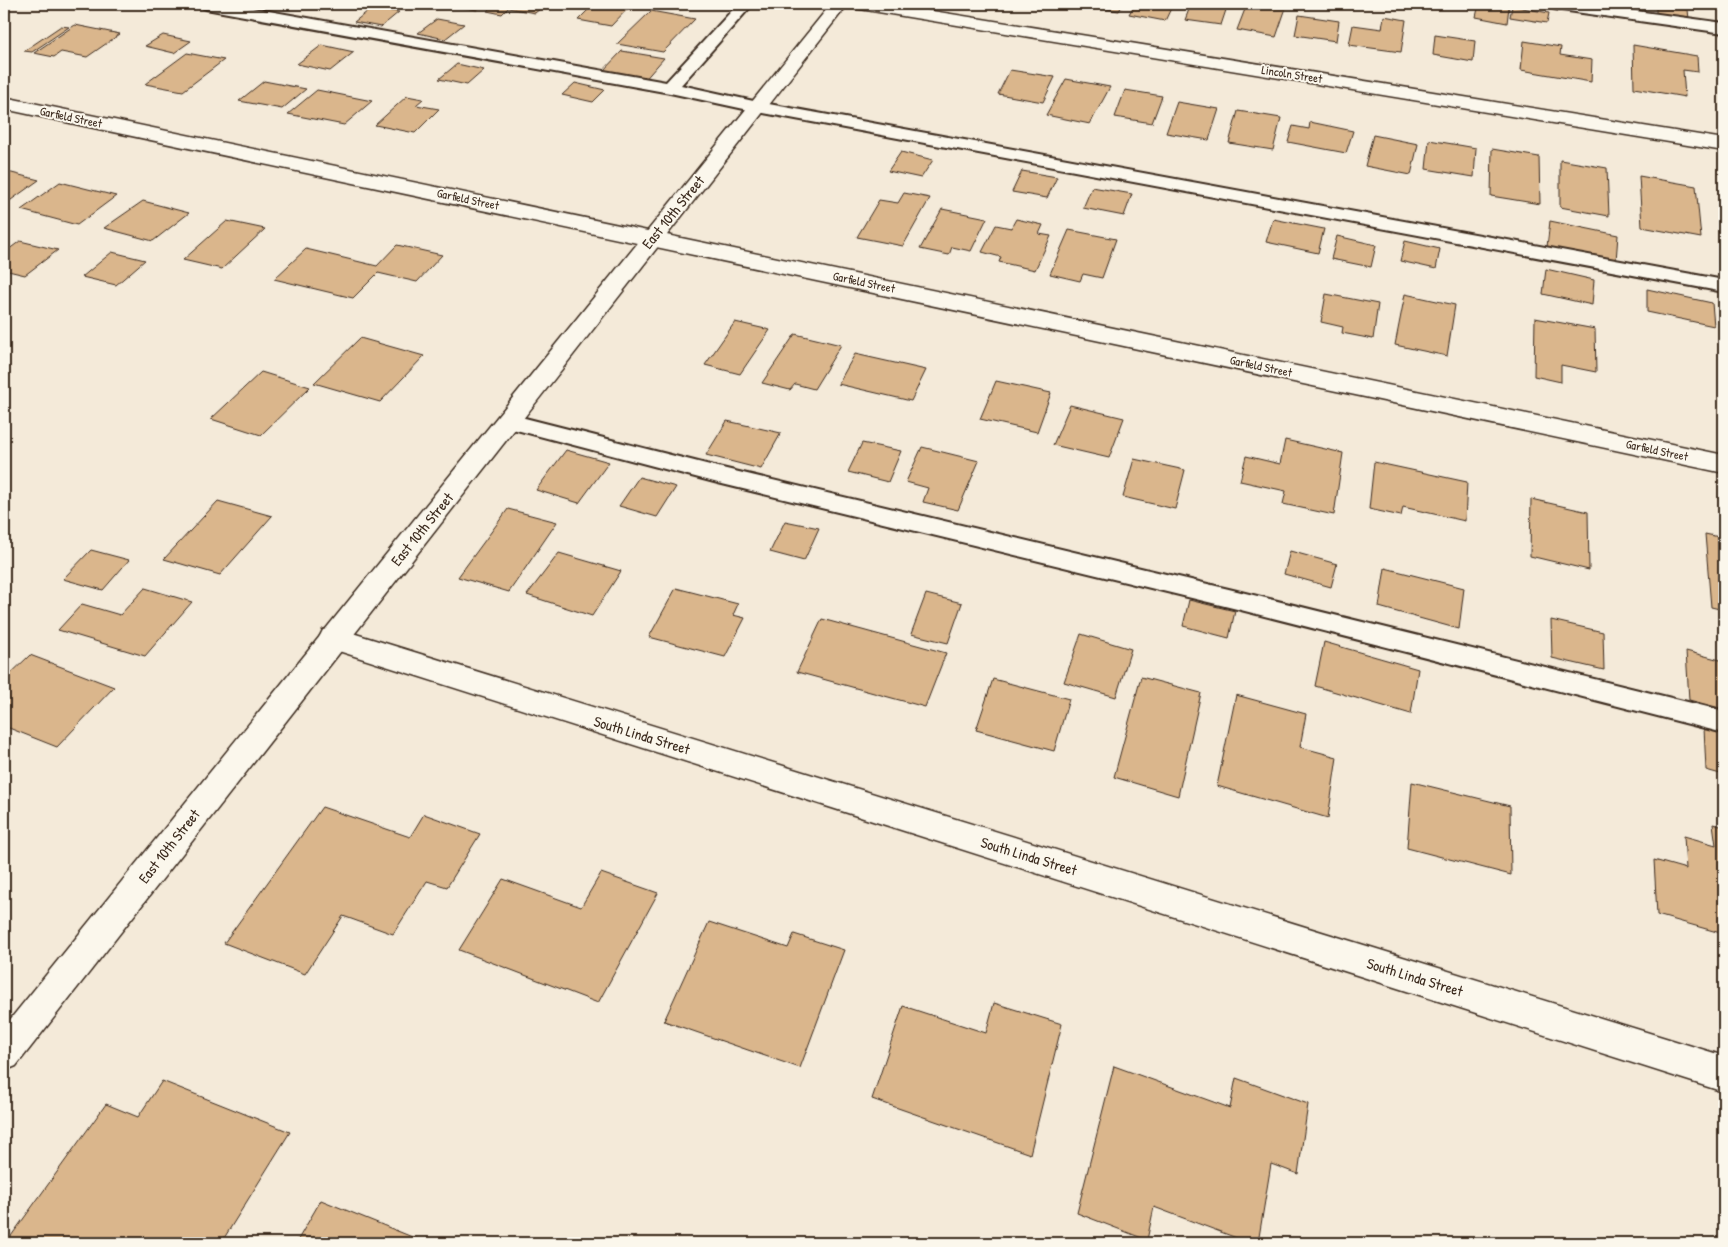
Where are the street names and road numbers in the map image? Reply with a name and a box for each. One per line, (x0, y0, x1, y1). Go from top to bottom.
street label: Lincoln Street (1260, 61, 1324, 87)
street label: Garfield Street (38, 102, 105, 132)
street label: East 10th Street (637, 170, 710, 253)
street label: Garfield Street (435, 184, 502, 214)
street label: Garfield Street (831, 267, 898, 297)
street label: Garfield Street (1228, 351, 1295, 381)
street label: Garfield Street (1624, 435, 1691, 465)
street label: East 10th Street (386, 487, 459, 570)
street label: South Linda Street (591, 710, 694, 760)
street label: East 10th Street (133, 804, 205, 887)
street label: South Linda Street (978, 831, 1081, 881)
street label: South Linda Street (1364, 952, 1467, 1002)

